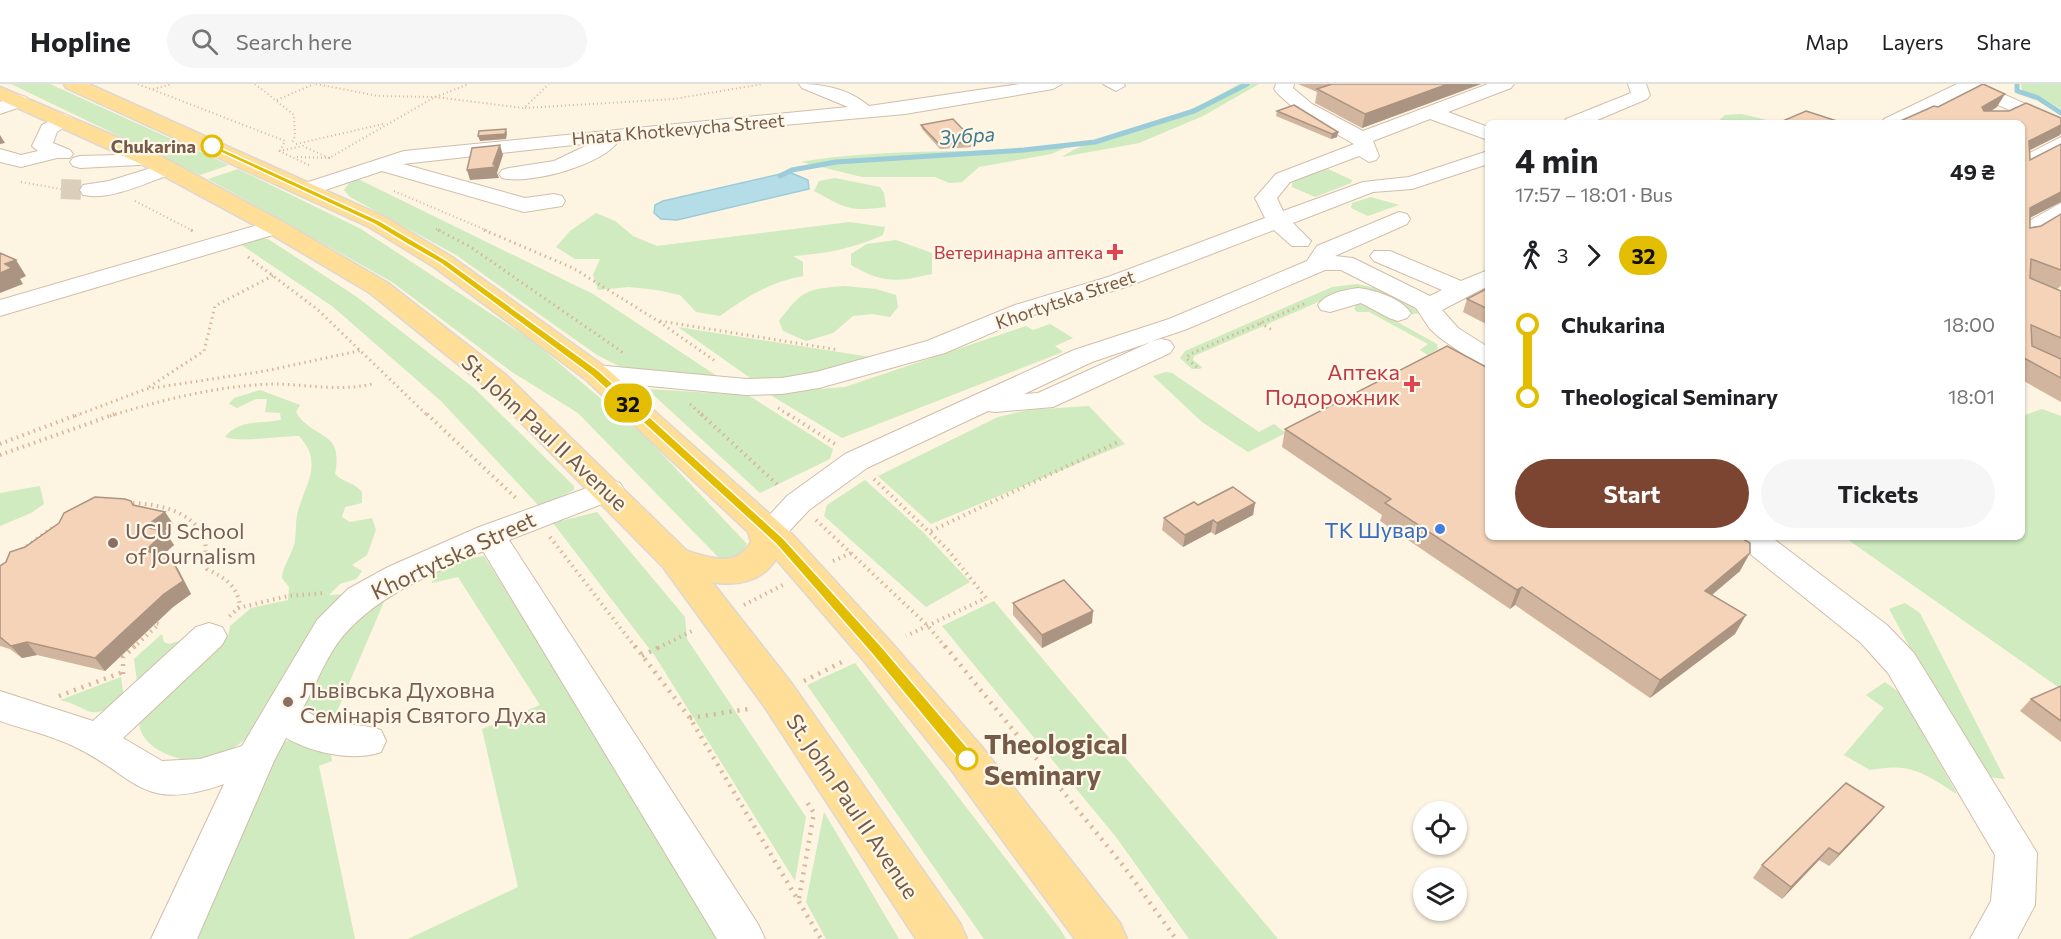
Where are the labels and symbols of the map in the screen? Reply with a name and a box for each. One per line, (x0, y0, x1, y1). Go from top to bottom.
street label: Hnata Khotkevycha Street (571, 109, 785, 149)
water label: Зубра (938, 121, 996, 149)
place label: Chukarina (111, 135, 196, 157)
marker: Chukarina (201, 135, 223, 157)
place label: Ветеринарна аптека (934, 241, 1103, 263)
marker: Ветеринарна аптека (1108, 245, 1122, 259)
street label: Khortytska Street (992, 265, 1138, 333)
street label: St. John Paul II Avenue (456, 348, 634, 516)
place label: Аптека Подорожник (1265, 358, 1400, 410)
marker: Аптека Подорожник (1405, 377, 1419, 391)
line badge: 32 (601, 384, 655, 422)
street label: Khortytska Street (366, 505, 540, 605)
place label: ТК Шувар (1325, 516, 1428, 543)
place label: UCU School of Journalism (125, 517, 256, 569)
marker: ТК Шувар (1433, 522, 1447, 536)
marker: UCU School of Journalism (106, 536, 120, 550)
place label: Львівська Духовна Семінарія Святого Духа (300, 676, 546, 728)
marker: Львівська Духовна Семінарія Святого Духа (281, 695, 295, 709)
street label: St. John Paul II Avenue (781, 708, 925, 904)
place label: Theological Seminary (984, 727, 1128, 791)
marker: Theological Seminary (956, 748, 978, 770)

